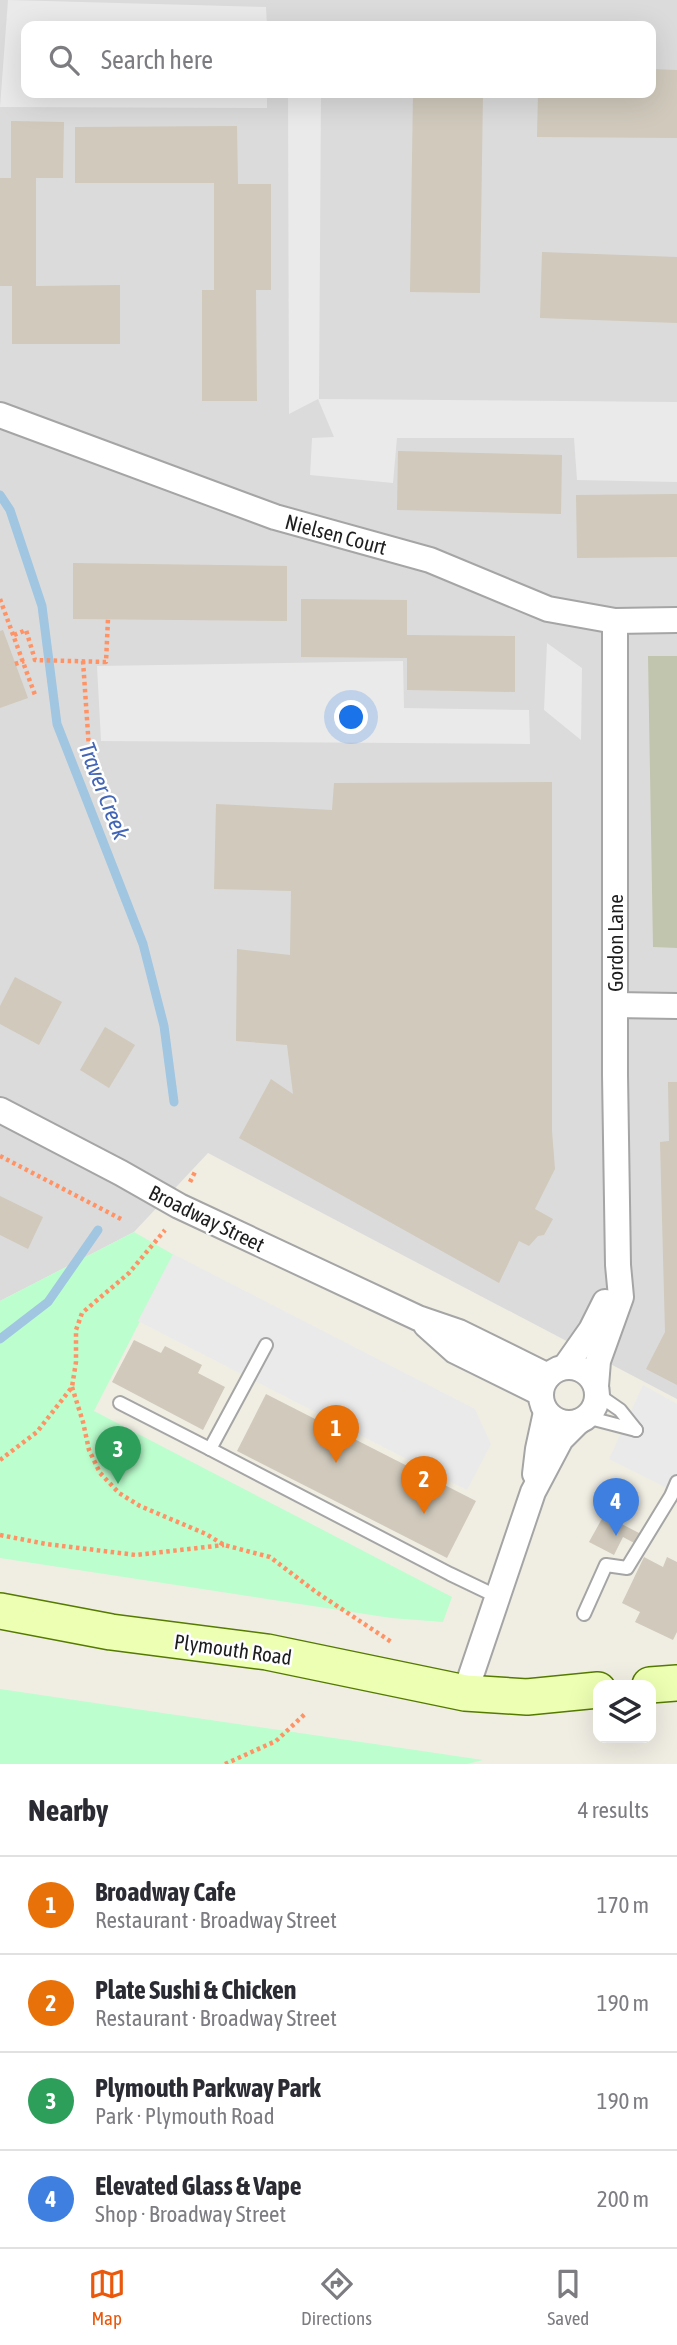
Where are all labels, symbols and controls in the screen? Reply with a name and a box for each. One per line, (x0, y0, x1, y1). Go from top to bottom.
search box (21, 21, 656, 98)
icon: search (45, 41, 83, 79)
text: Search here (101, 45, 213, 75)
street label: Nielsen Court (283, 509, 389, 559)
your location (334, 700, 368, 734)
water label: Traver Creek (74, 739, 135, 844)
street label: Gordon Lane (603, 894, 627, 992)
street label: Broadway Street (145, 1180, 269, 1256)
pin: 1 (313, 1405, 359, 1463)
pin: 3 (95, 1426, 141, 1484)
pin: 2 (401, 1456, 447, 1514)
pin: 4 (593, 1478, 639, 1536)
street label: Plymouth Road (173, 1629, 293, 1669)
map controls (593, 1680, 656, 1743)
button: layers (593, 1680, 656, 1743)
text: Nearby (28, 1793, 108, 1827)
text: 4 results (578, 1797, 649, 1823)
text: Broadway Cafe (95, 1877, 236, 1907)
text: 1 (46, 1892, 56, 1918)
text: 170 m (597, 1892, 649, 1918)
text: Restaurant · Broadway Street (95, 1907, 337, 1933)
text: Plate Sushi & Chicken (95, 1975, 296, 2005)
text: 2 (46, 1990, 56, 2016)
text: 190 m (597, 1990, 649, 2016)
text: Restaurant · Broadway Street (95, 2005, 337, 2031)
text: Plymouth Parkway Park (95, 2073, 321, 2103)
text: 3 (46, 2088, 56, 2114)
text: 190 m (597, 2088, 649, 2114)
text: Park · Plymouth Road (95, 2103, 275, 2129)
text: Elevated Glass & Vape (95, 2171, 302, 2201)
text: 4 (46, 2186, 56, 2212)
text: 200 m (597, 2186, 649, 2212)
text: Shop · Broadway Street (95, 2201, 286, 2227)
tab: Map (88, 2265, 126, 2329)
tab: Directions (301, 2265, 372, 2329)
tab: Saved (547, 2265, 589, 2329)

